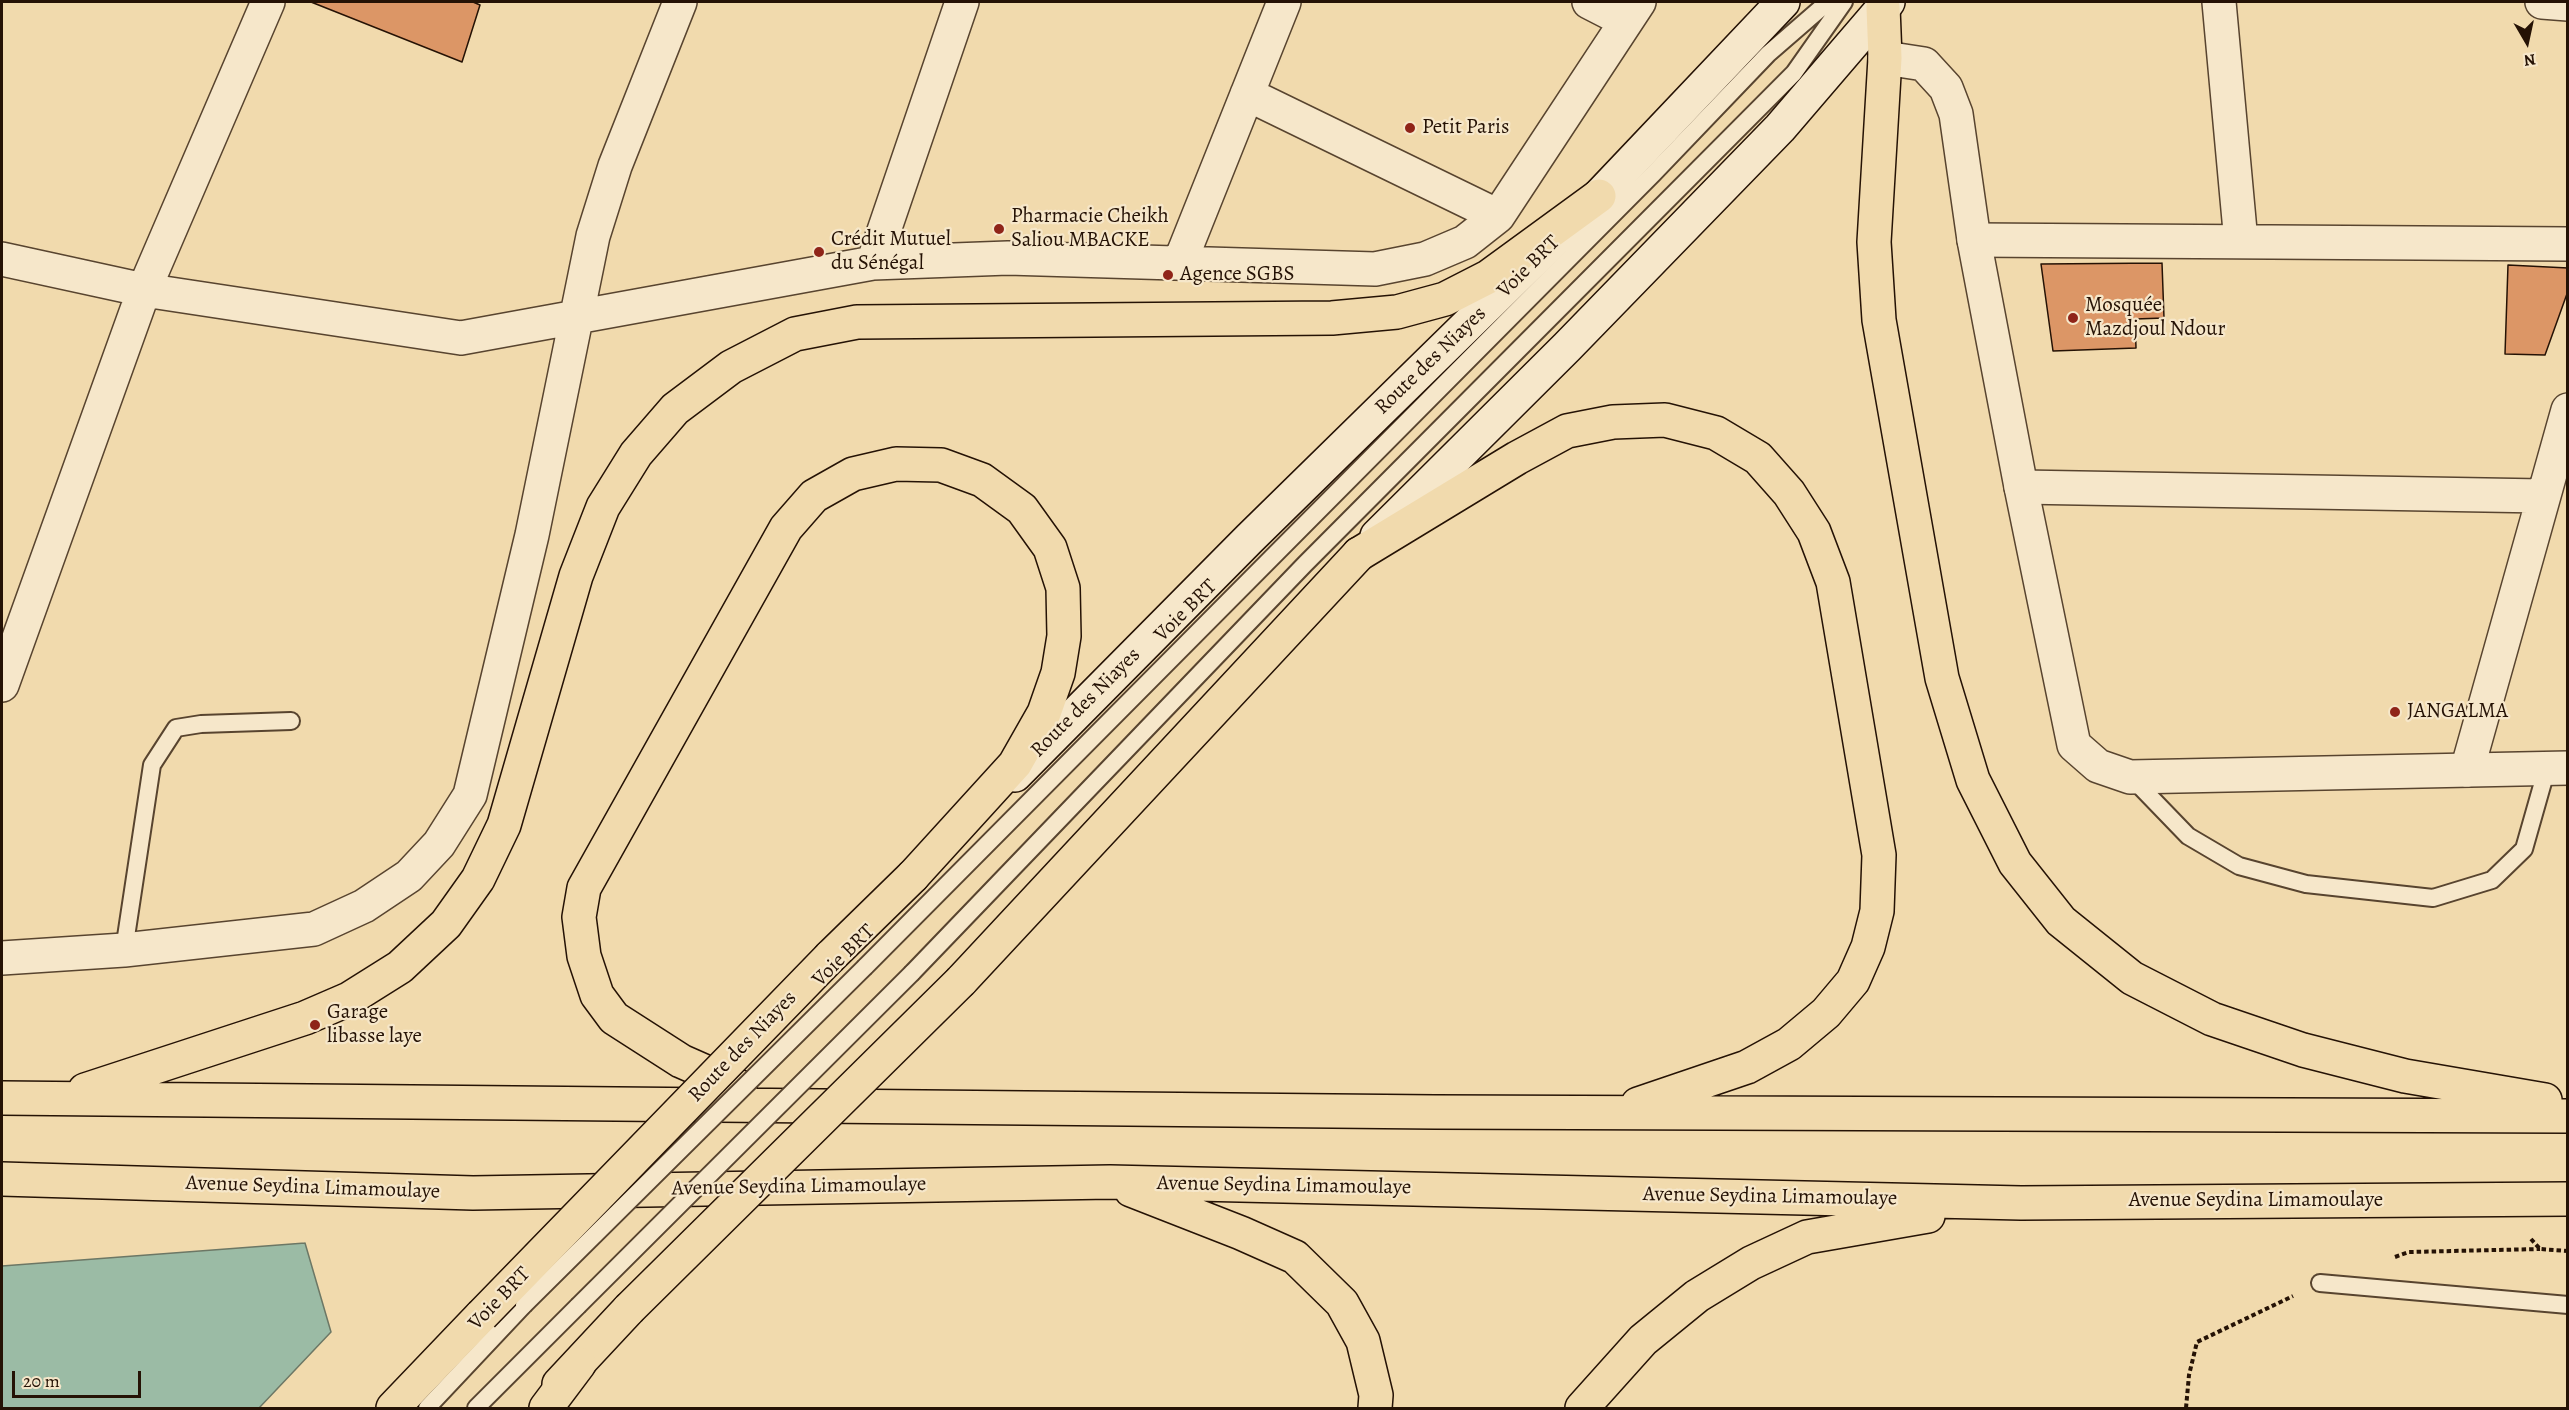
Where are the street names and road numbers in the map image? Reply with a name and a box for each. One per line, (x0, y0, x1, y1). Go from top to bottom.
street label: Voie BRT (1493, 231, 1565, 303)
street label: Route des Niayes (1370, 302, 1492, 420)
street label: Voie BRT (1150, 575, 1222, 647)
street label: Route des Niayes (1026, 643, 1146, 763)
street label: Voie BRT (808, 920, 880, 992)
street label: Route des Niayes (684, 986, 802, 1108)
street label: Avenue Seydina Limamoulaye (185, 1171, 441, 1205)
street label: Avenue Seydina Limamoulaye (1157, 1171, 1411, 1201)
street label: Avenue Seydina Limamoulaye (672, 1172, 926, 1202)
street label: Avenue Seydina Limamoulaye (1643, 1182, 1897, 1212)
street label: Avenue Seydina Limamoulaye (2129, 1188, 2383, 1214)
street label: Voie BRT (464, 1262, 536, 1336)

